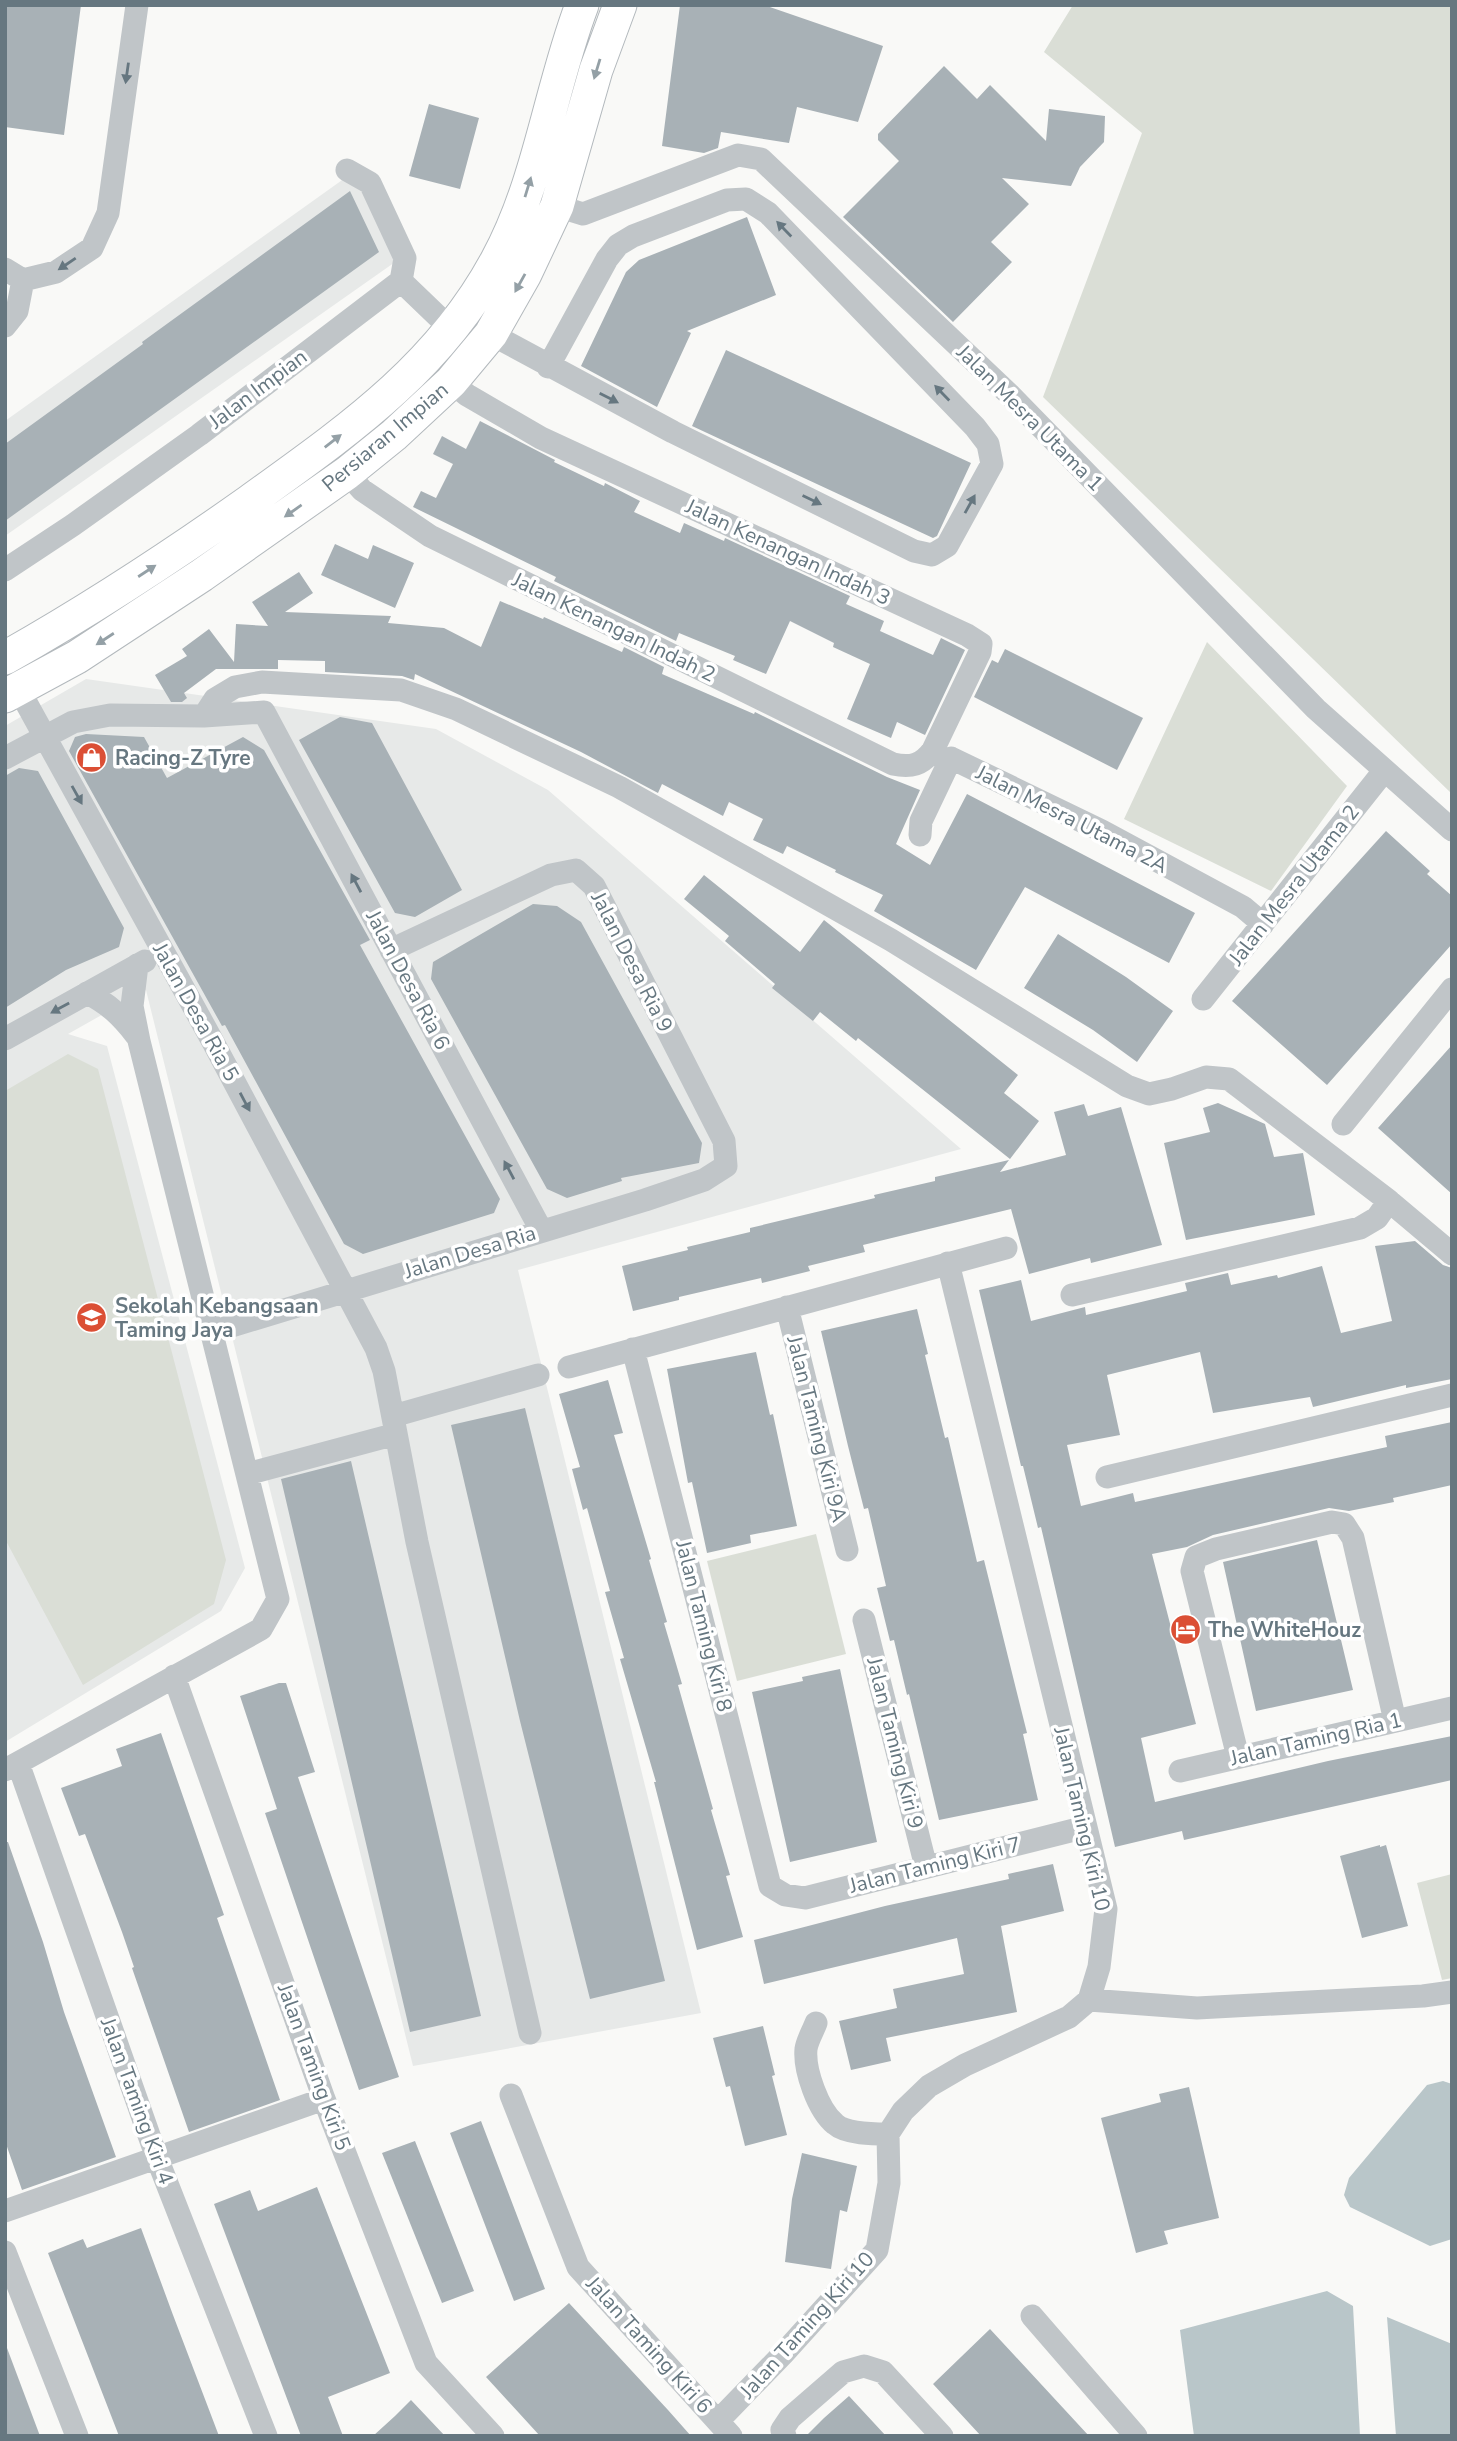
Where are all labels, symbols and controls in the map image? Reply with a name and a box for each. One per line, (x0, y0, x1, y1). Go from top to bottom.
one-way arrow (591, 59, 602, 80)
one-way arrow (122, 62, 133, 84)
one-way arrow (523, 176, 534, 197)
one-way arrow (777, 221, 793, 238)
one-way arrow (57, 258, 77, 271)
one-way arrow (514, 273, 526, 292)
street label: Jalan Mesra Utama 1 (950, 338, 1109, 497)
street label: Jalan Impian (202, 343, 313, 436)
street label: Persiaran Impian (316, 376, 454, 498)
one-way arrow (935, 385, 951, 402)
one-way arrow (599, 393, 619, 404)
one-way arrow (324, 433, 342, 448)
street label: Jalan Kenangan Indah 3 (680, 492, 895, 612)
one-way arrow (964, 493, 976, 513)
one-way arrow (802, 495, 822, 506)
one-way arrow (284, 504, 302, 518)
one-way arrow (138, 564, 156, 578)
street label: Jalan Kenangan Indah 2 (507, 565, 720, 688)
one-way arrow (95, 632, 115, 645)
shop icon: Racing-Z Tyre (75, 741, 109, 775)
place label: Racing-Z Tyre (115, 744, 251, 772)
street label: Jalan Mesra Utama 2A (970, 758, 1173, 880)
one-way arrow (71, 786, 83, 805)
street label: Jalan Mesra Utama 2 (1222, 799, 1366, 972)
one-way arrow (350, 873, 361, 893)
street label: Jalan Desa Ria 9 (584, 886, 679, 1037)
street label: Jalan Desa Ria 6 (359, 905, 457, 1055)
street label: Jalan Desa Ria 5 (146, 937, 246, 1086)
one-way arrow (51, 1002, 70, 1014)
one-way arrow (239, 1092, 251, 1112)
one-way arrow (503, 1160, 515, 1180)
street label: Jalan Desa Ria (400, 1219, 539, 1286)
place label: Sekolah Kebangsaan Taming Jaya (115, 1292, 319, 1344)
school or university icon: Sekolah Kebangsaan Taming Jaya (75, 1301, 109, 1335)
street label: Jalan Taming Kiri 9A (780, 1332, 854, 1525)
street label: Jalan Taming Kiri 8 (669, 1536, 739, 1715)
hotel icon: The WhiteHouz (1168, 1613, 1202, 1647)
place label: The WhiteHouz (1208, 1616, 1361, 1644)
street label: Jalan Taming Kiri 9 (860, 1653, 930, 1832)
street label: Jalan Taming Ria 1 (1226, 1706, 1405, 1773)
street label: Jalan Taming Kiri 10 (1047, 1723, 1117, 1914)
street label: Jalan Taming Kiri 7 (845, 1830, 1024, 1900)
street label: Jalan Taming Kiri 5 (270, 1979, 357, 2154)
street label: Jalan Taming Kiri 4 (93, 2013, 180, 2188)
street label: Jalan Taming Kiri 10 (733, 2246, 880, 2405)
street label: Jalan Taming Kiri 6 (579, 2270, 718, 2420)

